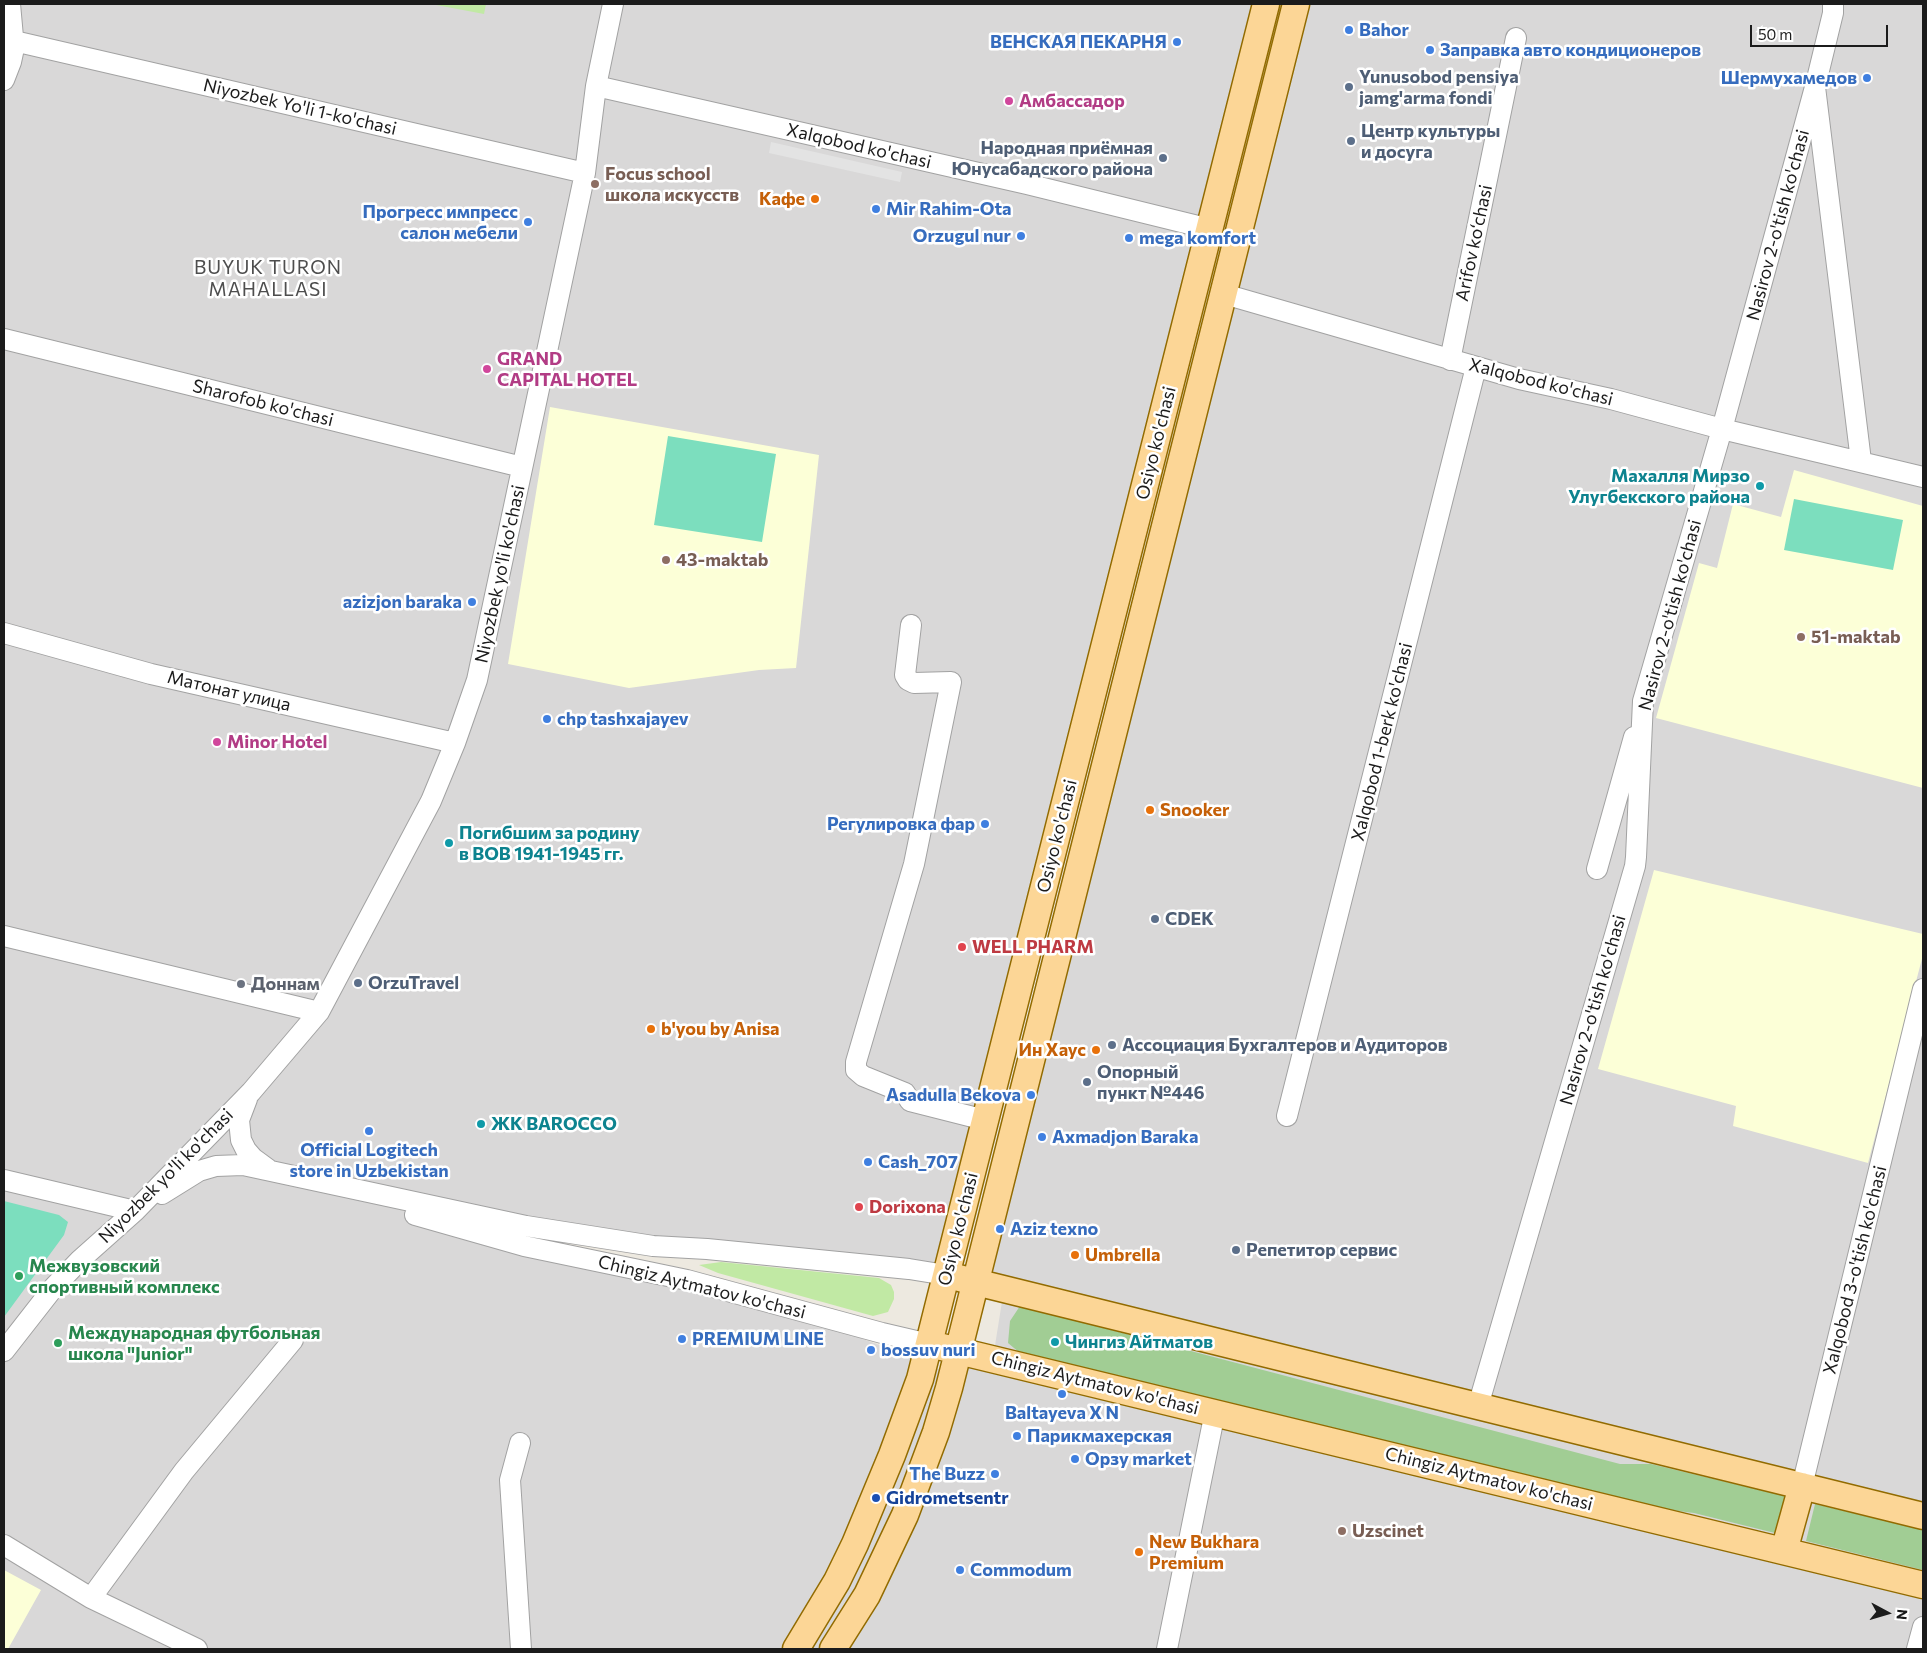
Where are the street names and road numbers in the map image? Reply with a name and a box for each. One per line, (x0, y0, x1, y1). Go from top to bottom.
street label: Niyozbek Yo'li 1-ko'chasi (201, 74, 399, 140)
street label: Xalqobod ko'chasi (785, 119, 933, 173)
street label: Nasirov 2-o'tish ko'chasi (1742, 127, 1814, 323)
street label: Arifov ko‘chasi (1451, 183, 1497, 303)
street label: Xalqobod ko'chasi (1467, 354, 1615, 410)
street label: Sharofob ko'chasi (190, 375, 336, 431)
street label: Osiyo ko'chasi (1132, 384, 1180, 502)
street label: Niyozbek yo'li ko'chasi (471, 483, 529, 665)
street label: Nasirov 2-o'tish ko'chasi (1634, 517, 1706, 713)
street label: Xalqobod 1-berk ko'chasi (1347, 641, 1417, 843)
street label: Матонат улица (165, 666, 293, 716)
street label: Osiyo ko'chasi (1033, 777, 1081, 895)
street label: Nasirov 2-o'tish ko'chasi (1555, 912, 1631, 1108)
street label: Niyozbek yo'li ko'chasi (94, 1104, 238, 1248)
street label: Xalqobod 3-o'tish ko'chasi (1819, 1164, 1891, 1376)
street label: Osiyo ko'chasi (934, 1170, 982, 1288)
street label: Chingiz Aytmatov ko'chasi (596, 1251, 808, 1323)
street label: Chingiz Aytmatov ko'chasi (989, 1347, 1201, 1419)
street label: Chingiz Aytmatov ko'chasi (1383, 1443, 1595, 1515)

